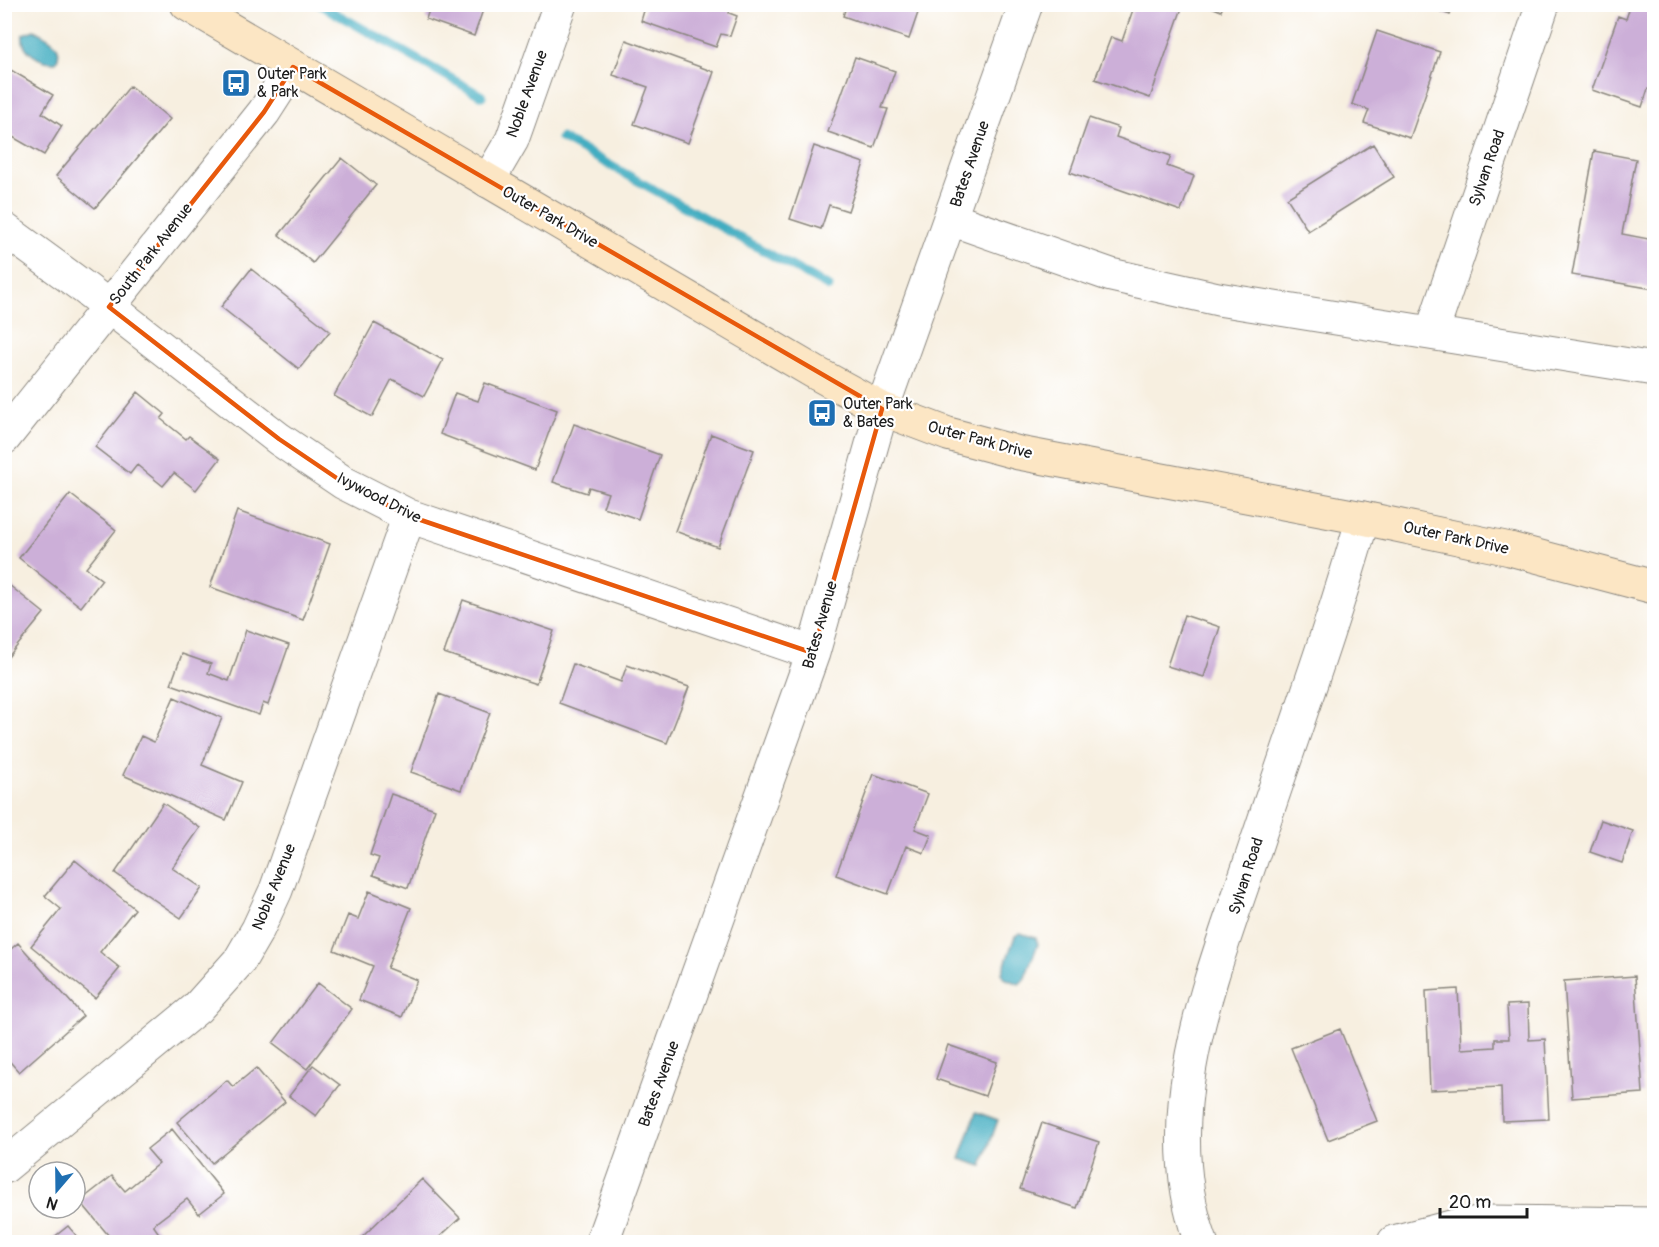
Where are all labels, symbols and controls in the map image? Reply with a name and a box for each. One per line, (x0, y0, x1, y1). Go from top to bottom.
street label: Noble Avenue (502, 47, 552, 140)
place label: Outer Park & Park (257, 64, 327, 102)
bus stop icon: Outer Park & Park (220, 67, 252, 99)
street label: Bates Avenue (946, 118, 994, 210)
street label: Sylvan Road (1465, 127, 1509, 209)
street label: Outer Park Drive (498, 181, 602, 253)
street label: South Park Avenue (105, 199, 197, 309)
place label: Outer Park & Bates (843, 394, 913, 432)
bus stop icon: Outer Park & Bates (806, 397, 838, 429)
street label: Outer Park Drive (926, 416, 1035, 464)
street label: Ivywood Drive (333, 468, 425, 528)
street label: Outer Park Drive (1401, 517, 1511, 559)
street label: Bates Avenue (798, 579, 842, 671)
street label: Sylvan Road (1224, 835, 1268, 917)
street label: Noble Avenue (248, 841, 300, 933)
street label: Bates Avenue (634, 1038, 684, 1130)
north arrow (27, 1160, 87, 1220)
scale bar (1440, 1181, 1527, 1219)
text: 20 m (1449, 1191, 1491, 1214)
text: N (44, 1192, 61, 1214)

